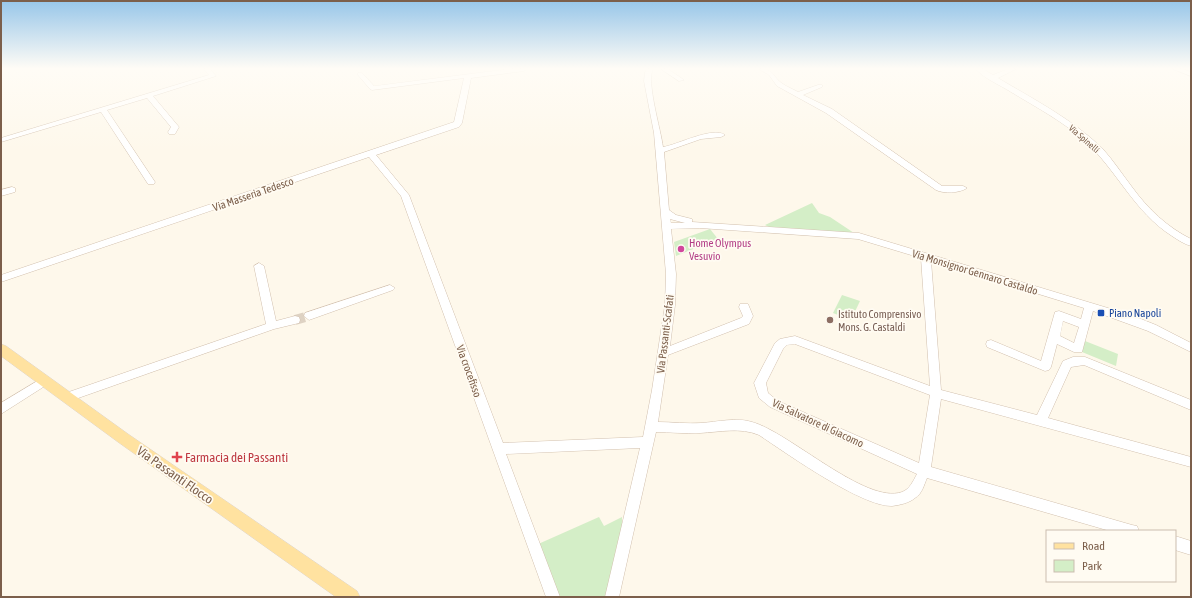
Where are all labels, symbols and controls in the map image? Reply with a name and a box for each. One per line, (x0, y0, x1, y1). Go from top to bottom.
street label: Via Spinelli (1067, 123, 1101, 155)
street label: Via Masseria Tedesco (211, 175, 295, 213)
place label: Home Olympus Vesuvio (689, 237, 751, 262)
marker: Home Olympus Vesuvio (676, 244, 686, 254)
street label: Via Monsignor Gennaro Castaldo (911, 247, 1039, 297)
street label: Via Passanti-Scafati (654, 294, 676, 374)
place label: Piano Napoli (1109, 307, 1161, 319)
place label: Istituto Comprensivo Mons. G. Castaldi (838, 308, 921, 333)
marker: Piano Napoli (1096, 308, 1106, 318)
marker: Istituto Comprensivo Mons. G. Castaldi (825, 315, 835, 325)
street label: Via crocefisso (454, 343, 484, 399)
street label: Via Salvatore di Giacomo (770, 397, 866, 449)
street label: Via Passanti Flocco (134, 443, 216, 507)
place label: Farmacia dei Passanti (185, 450, 288, 465)
marker: Farmacia dei Passanti (172, 452, 182, 462)
legend (1046, 530, 1176, 582)
text: Road (1082, 539, 1105, 553)
text: Park (1082, 559, 1103, 573)

